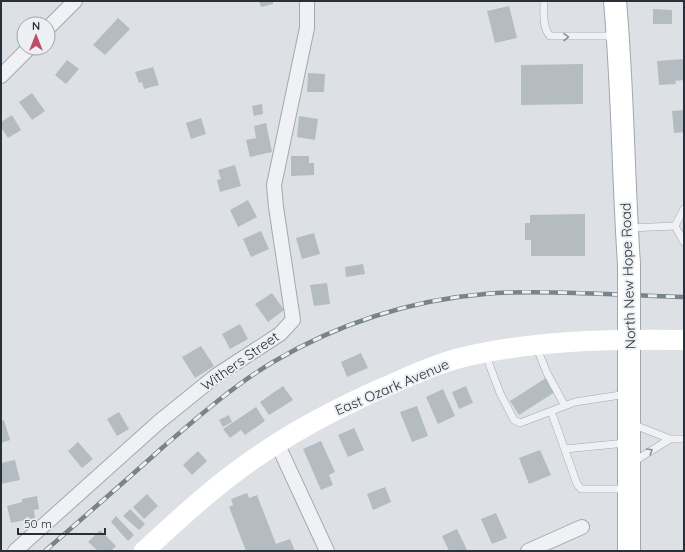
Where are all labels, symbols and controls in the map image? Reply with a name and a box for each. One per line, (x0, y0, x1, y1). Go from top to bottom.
north arrow (16, 16, 56, 56)
text: N (32, 19, 40, 33)
one-way arrow (563, 33, 569, 41)
street label: North New Hope Road (616, 202, 640, 350)
street label: Withers Street (197, 327, 283, 395)
street label: East Ozark Avenue (332, 355, 452, 419)
one-way arrow (646, 449, 653, 456)
scale bar (18, 510, 105, 536)
text: 50 m (24, 516, 52, 531)

